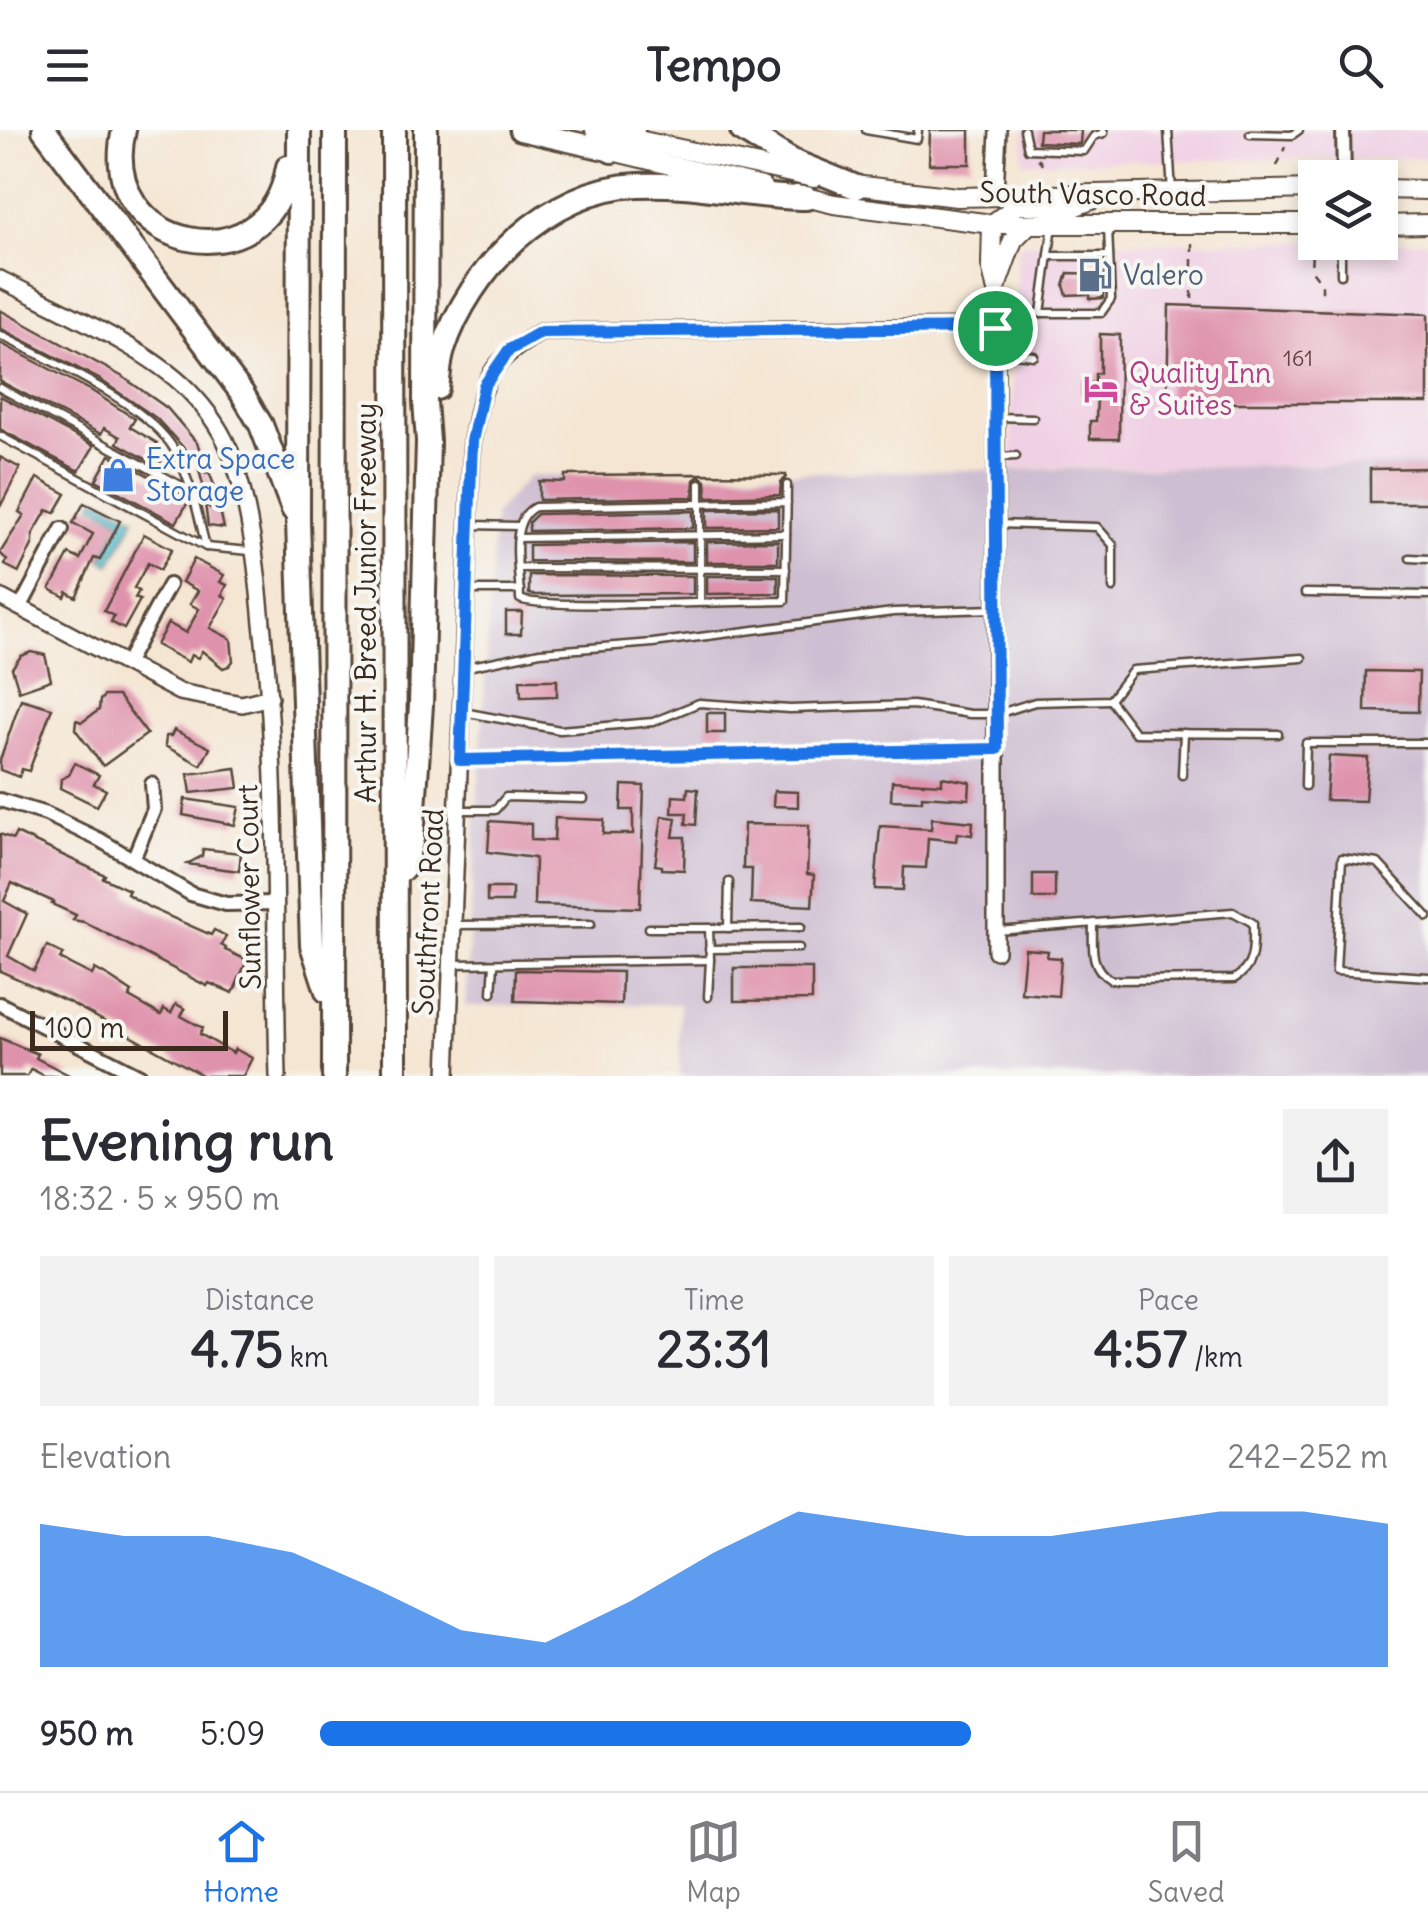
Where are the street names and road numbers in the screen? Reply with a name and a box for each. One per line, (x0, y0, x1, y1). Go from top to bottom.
street label: South Vasco Road (979, 174, 1207, 214)
street label: Arthur H. Breed Junior Freeway (348, 403, 384, 803)
street label: Sunflower Court (229, 784, 269, 990)
street label: Southfront Road (405, 808, 451, 1016)

